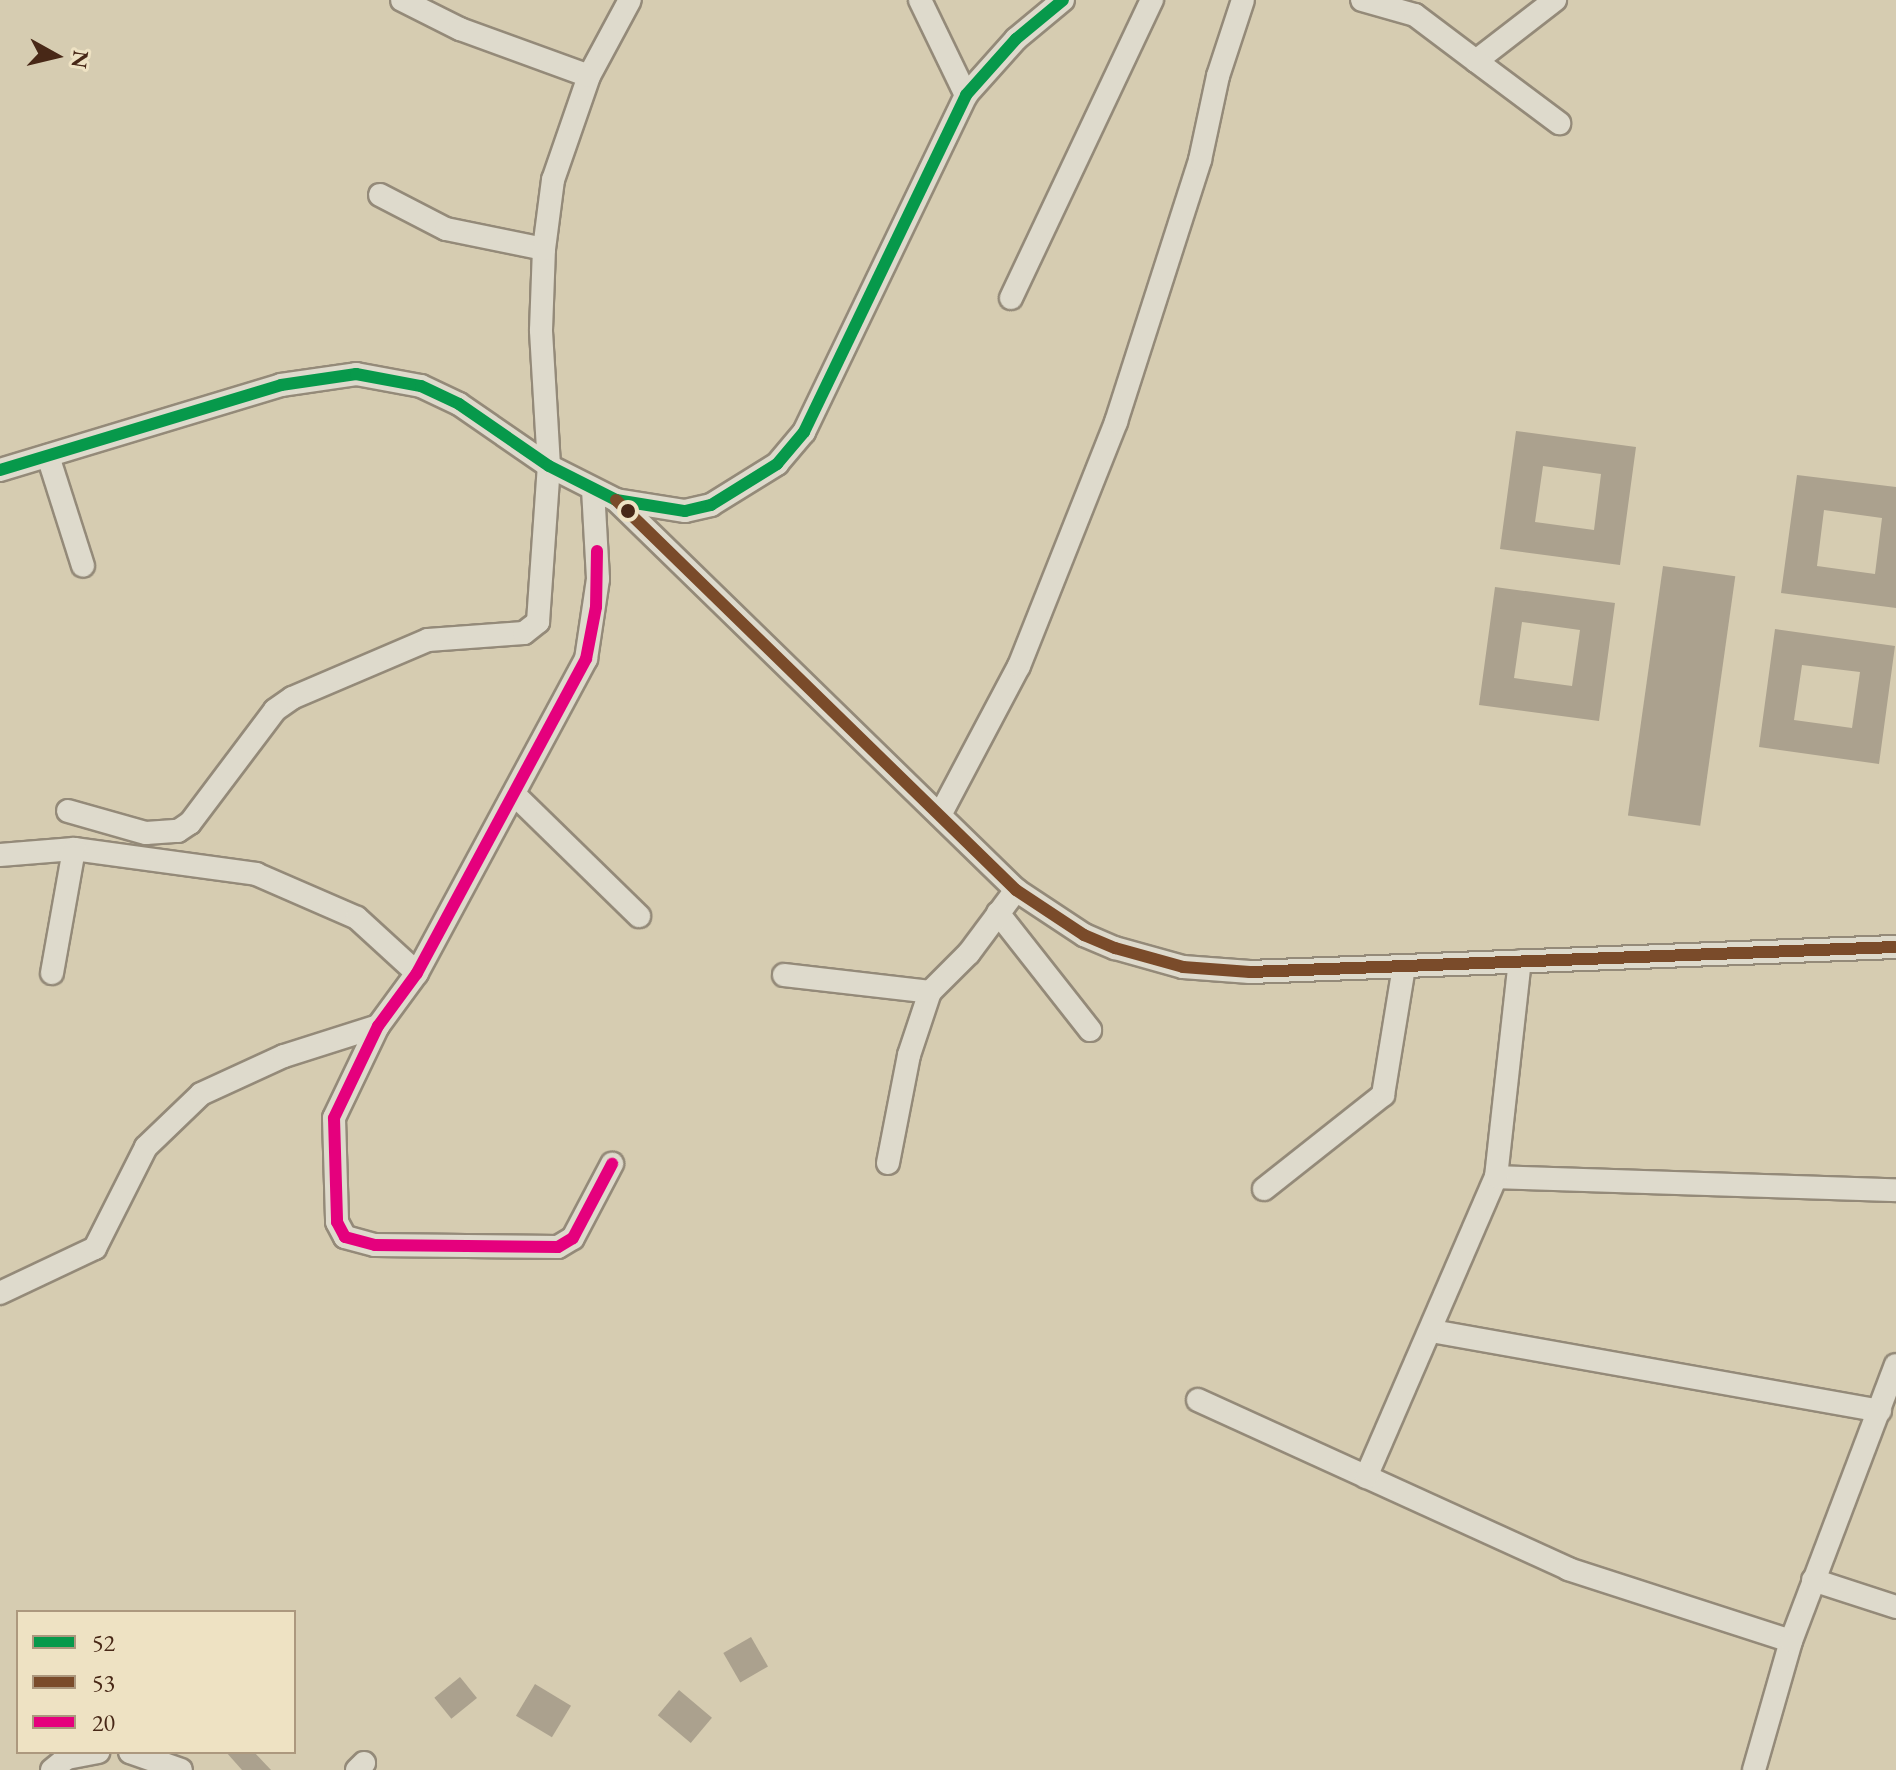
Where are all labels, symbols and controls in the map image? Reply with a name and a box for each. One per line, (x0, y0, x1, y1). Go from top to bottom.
north arrow (16, 16, 96, 96)
text: N (65, 49, 96, 70)
unlabelled marker (620, 503, 636, 519)
legend (16, 1610, 296, 1754)
text: 52 (92, 1627, 115, 1658)
text: 53 (92, 1667, 115, 1698)
text: 20 (92, 1707, 115, 1738)

